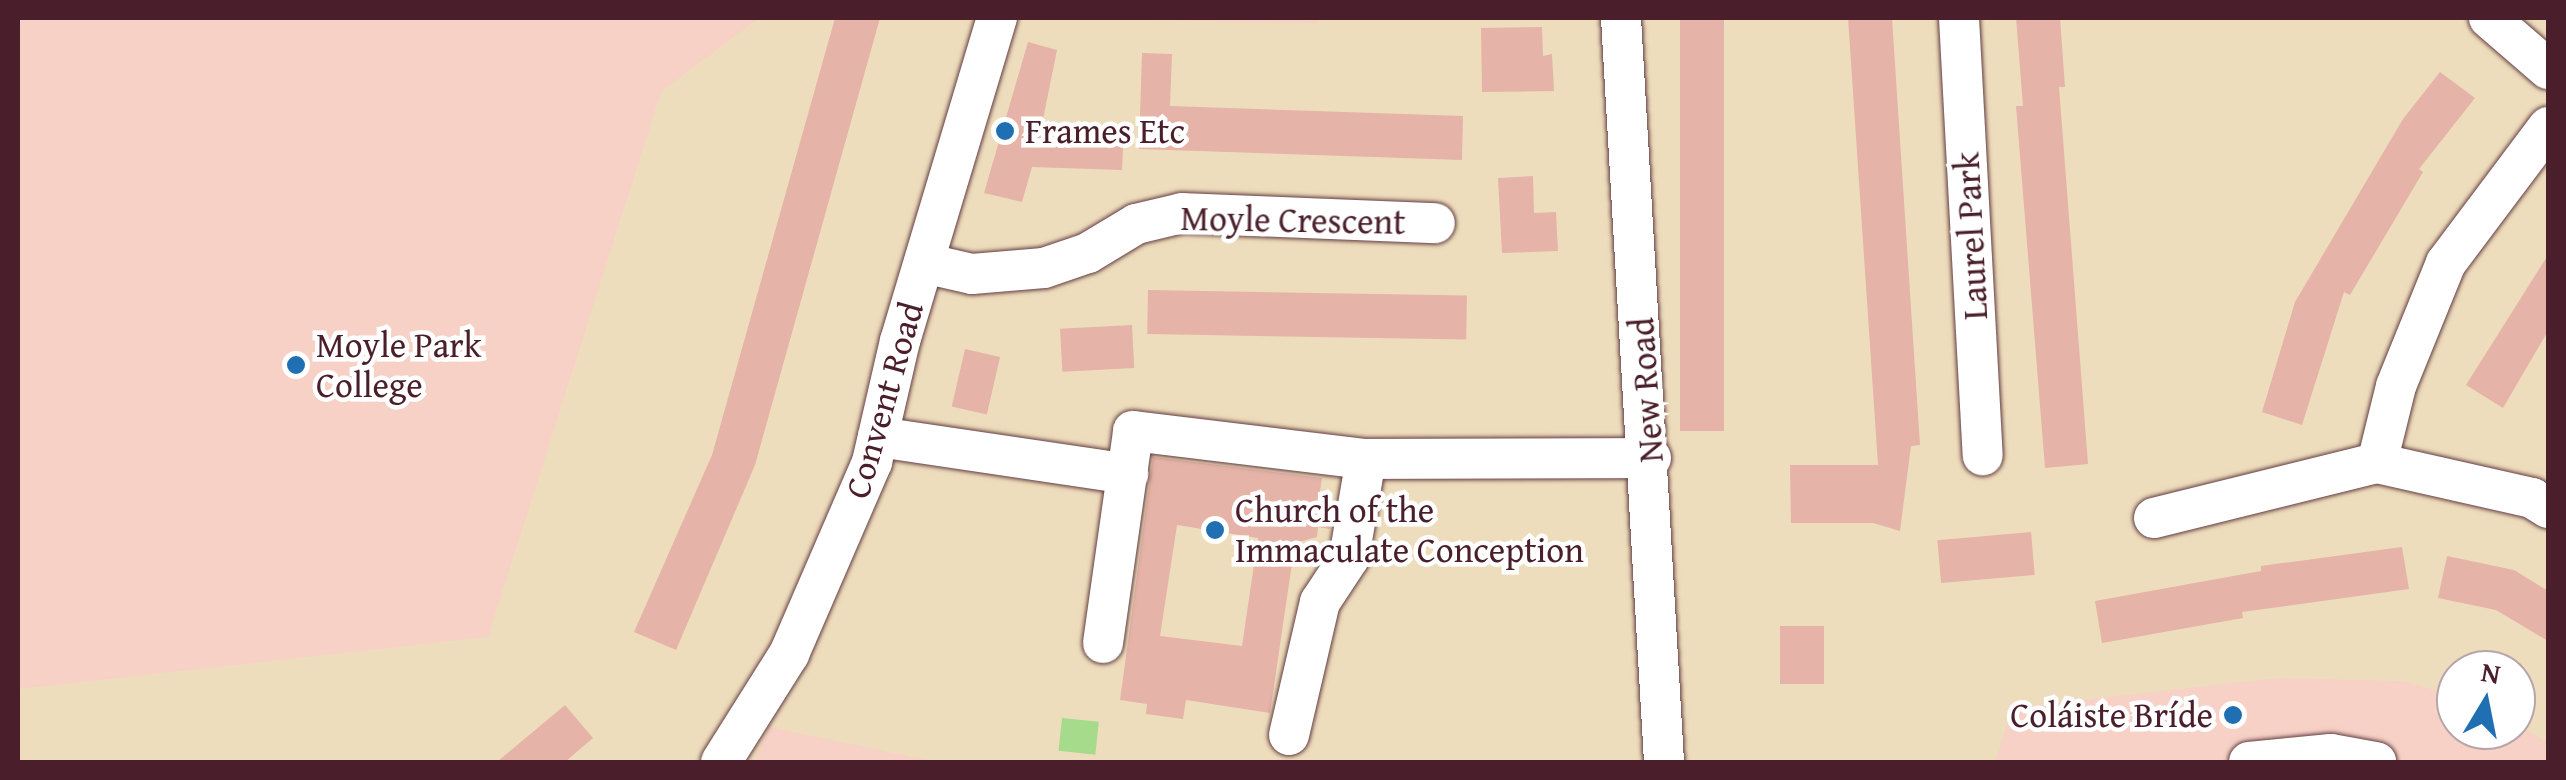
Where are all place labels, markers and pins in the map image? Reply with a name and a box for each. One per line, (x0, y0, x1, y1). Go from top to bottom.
place label: Frames Etc (1025, 110, 1185, 152)
marker: Frames Etc (994, 120, 1016, 142)
place label: Moyle Park College (316, 324, 481, 406)
marker: Moyle Park College (285, 354, 307, 376)
place label: Church of the Immaculate Conception (1235, 489, 1584, 571)
marker: Church of the Immaculate Conception (1204, 519, 1226, 541)
place label: Coláiste Bríde (2010, 694, 2213, 736)
marker: Coláiste Bríde (2222, 704, 2244, 726)

